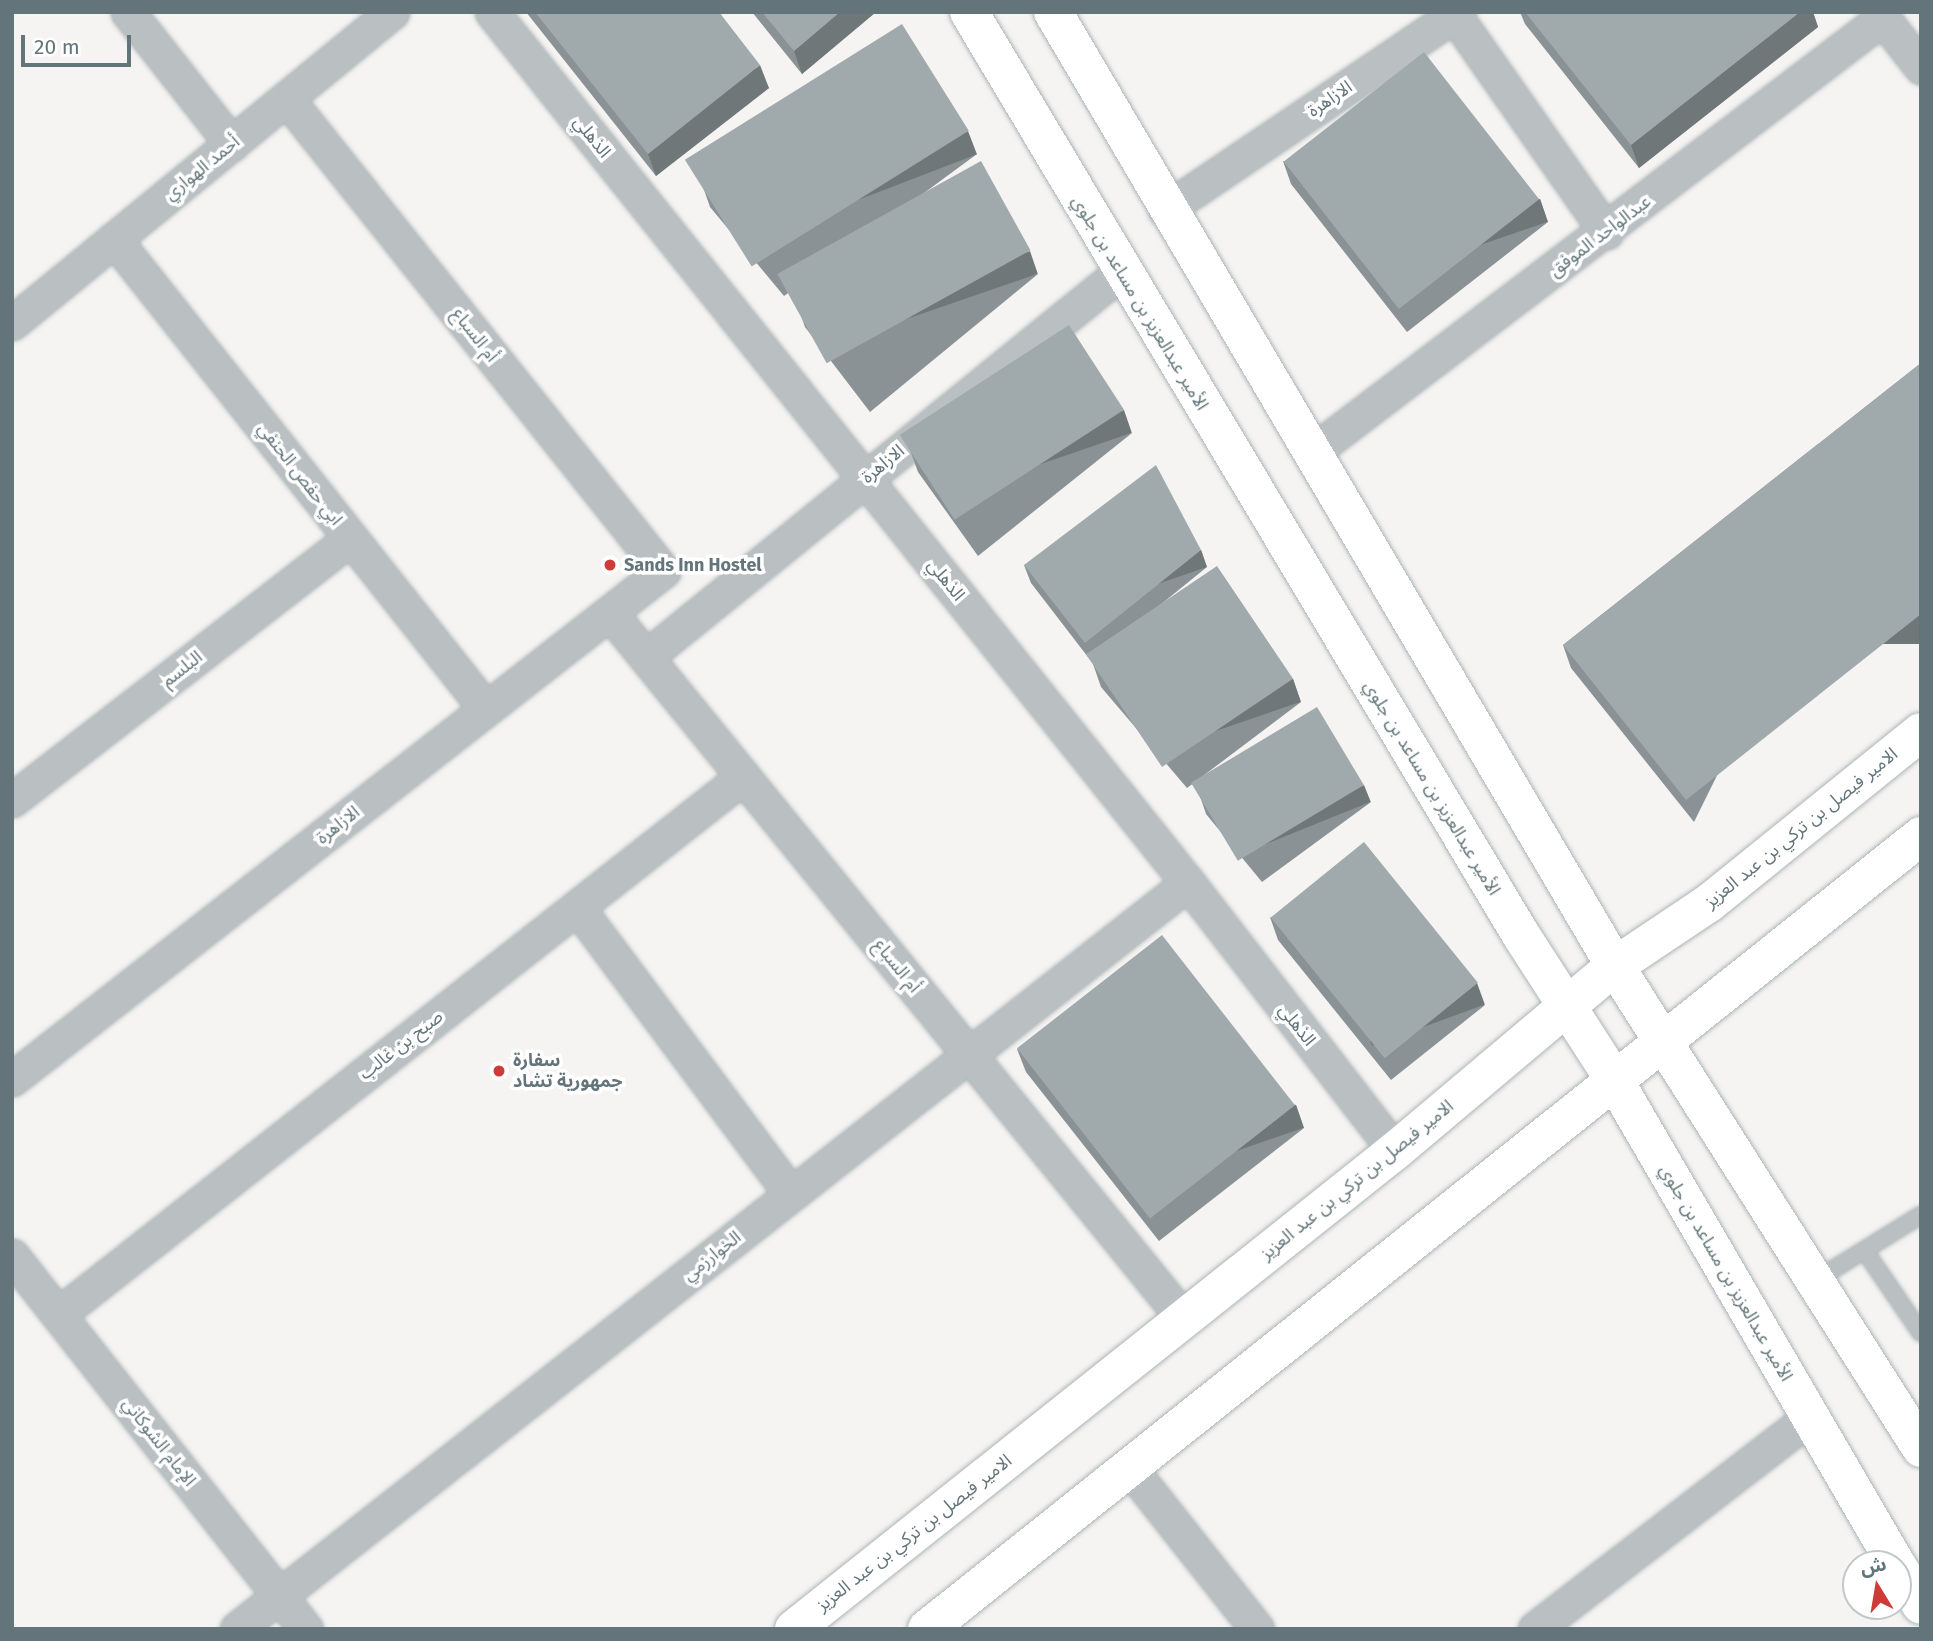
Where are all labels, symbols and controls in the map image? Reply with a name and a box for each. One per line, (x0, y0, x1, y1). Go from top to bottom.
scale bar (24, 21, 135, 65)
text: 20 m (34, 34, 80, 60)
street label: الازاهرة (1304, 76, 1356, 122)
street label: الذهلي (569, 112, 615, 162)
street label: أحمد الهواري (160, 131, 244, 205)
street label: عبدالواحد الموفق (1545, 191, 1655, 281)
street label: الأمير عبدالعزيز بن مساعد بن جلوي (1067, 192, 1213, 414)
street label: أم السباع (447, 304, 503, 366)
street label: ابي حفص الحنفي (253, 418, 347, 530)
street label: الازاهرة (857, 440, 909, 488)
place label: Sands Inn Hostel (624, 554, 762, 576)
street label: الذهلي (923, 555, 969, 605)
marker: Sands Inn Hostel (602, 557, 618, 573)
street label: البلسم (157, 646, 207, 692)
street label: الأمير عبدالعزيز بن مساعد بن جلوي (1359, 677, 1505, 899)
street label: الامير فيصل بن تركي بن عبد العزيز (1700, 743, 1902, 913)
street label: الازاهرة (312, 801, 364, 849)
street label: أم السباع (869, 935, 925, 997)
street label: الذهلي (1274, 1000, 1320, 1050)
street label: صبح بن غالب (355, 1006, 447, 1084)
place label: سفارة جمهورية تشاد (513, 1050, 623, 1092)
marker: سفارة جمهورية تشاد (491, 1063, 507, 1079)
street label: الامير فيصل بن تركي بن عبد العزيز (1256, 1095, 1458, 1265)
street label: الأمير عبدالعزيز بن مساعد بن جلوي (1655, 1161, 1797, 1385)
street label: الخوارزمي (678, 1226, 746, 1286)
street label: الإمام الشوكاني (118, 1393, 200, 1491)
street label: الامير فيصل بن تركي بن عبد العزيز (812, 1450, 1016, 1616)
north arrow (1842, 1550, 1912, 1620)
text: ش (1858, 1552, 1888, 1580)

